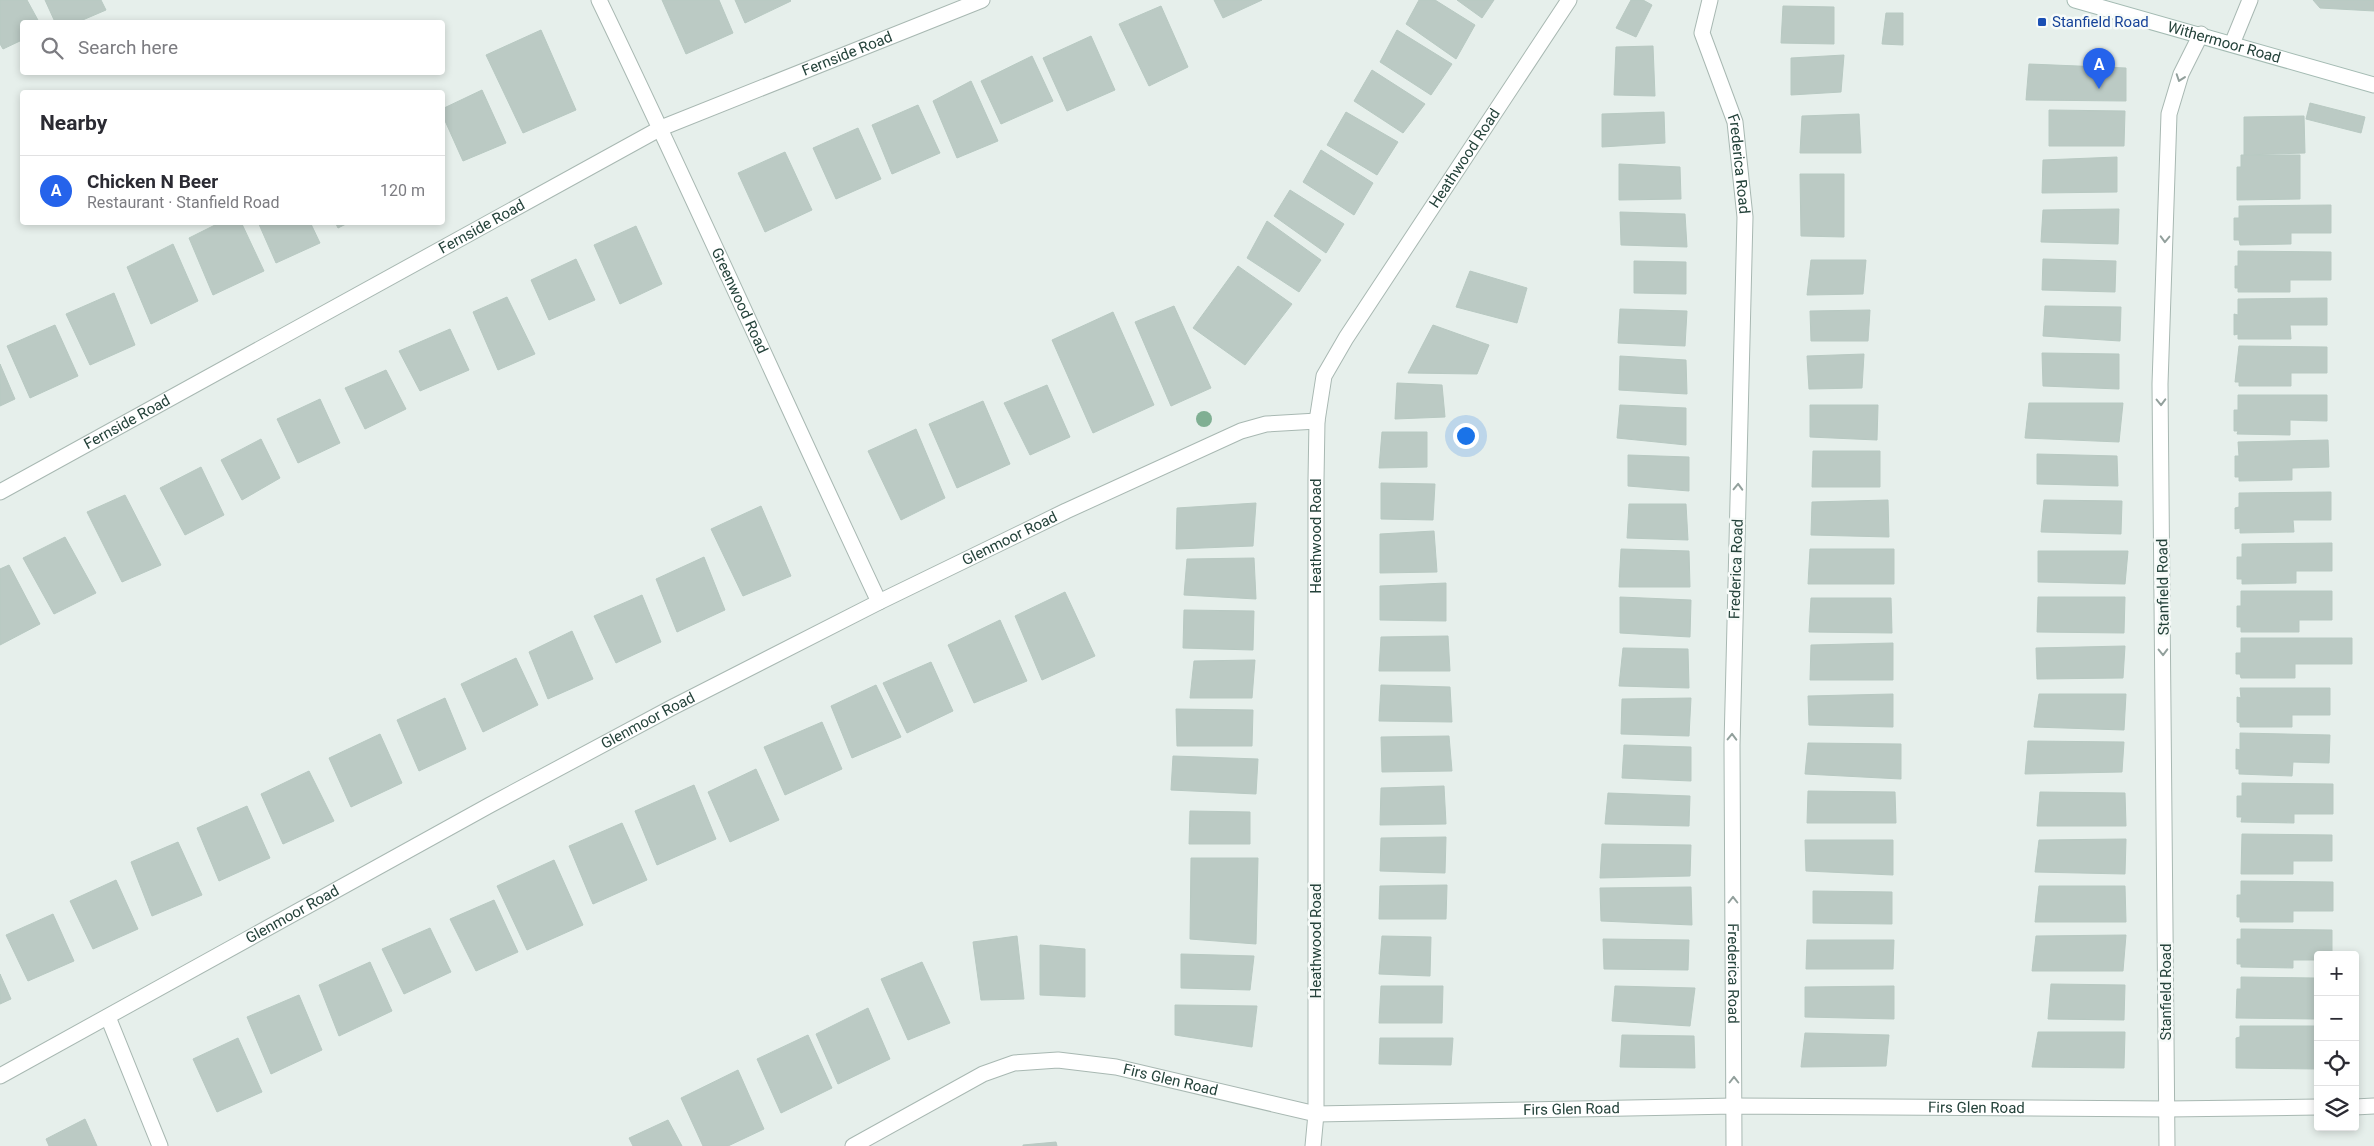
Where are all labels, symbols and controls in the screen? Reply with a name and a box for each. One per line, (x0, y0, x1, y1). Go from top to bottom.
place label: Stanfield Road (2052, 13, 2149, 31)
marker: Stanfield Road (2036, 16, 2048, 28)
street label: Withermoor Road (2165, 18, 2283, 67)
search box (20, 20, 445, 75)
street label: Fernside Road (799, 28, 895, 80)
icon: search (38, 34, 66, 62)
text: Search here (78, 36, 178, 59)
pin: A (2083, 48, 2115, 89)
one-way arrow (2176, 74, 2186, 82)
street label: Heathwood Road (1425, 105, 1504, 211)
text: Nearby (40, 111, 107, 135)
street label: Frederica Road (1724, 111, 1754, 215)
text: Chicken N Beer (87, 170, 218, 193)
text: A (51, 181, 61, 200)
text: 120 m (380, 181, 425, 200)
text: Restaurant · Stanfield Road (87, 193, 280, 212)
street label: Fernside Road (436, 196, 528, 258)
one-way arrow (2160, 236, 2170, 243)
street label: Greenwood Road (708, 245, 772, 356)
street label: Fernside Road (81, 391, 173, 453)
one-way arrow (2156, 398, 2166, 406)
your location (1453, 423, 1479, 449)
street label: Heathwood Road (1307, 479, 1325, 594)
one-way arrow (1733, 483, 1743, 491)
street label: Glenmoor Road (959, 508, 1060, 569)
street label: Frederica Road (1725, 519, 1747, 619)
street label: Stanfield Road (2153, 538, 2173, 636)
one-way arrow (2158, 648, 2168, 656)
street label: Glenmoor Road (598, 688, 698, 753)
one-way arrow (1727, 733, 1737, 741)
street label: Glenmoor Road (243, 881, 342, 947)
street label: Heathwood Road (1307, 884, 1325, 998)
one-way arrow (1728, 896, 1738, 904)
street label: Frederica Road (1724, 923, 1742, 1024)
street label: Stanfield Road (2157, 944, 2175, 1040)
map controls (2314, 951, 2359, 1131)
button: + (2314, 951, 2359, 996)
button: − (2314, 996, 2359, 1041)
button: locate (2314, 1041, 2359, 1086)
street label: Firs Glen Road (1121, 1060, 1220, 1100)
one-way arrow (1729, 1076, 1739, 1084)
button: layers (2314, 1086, 2359, 1131)
street label: Firs Glen Road (1928, 1098, 2025, 1117)
street label: Firs Glen Road (1523, 1099, 1620, 1119)

